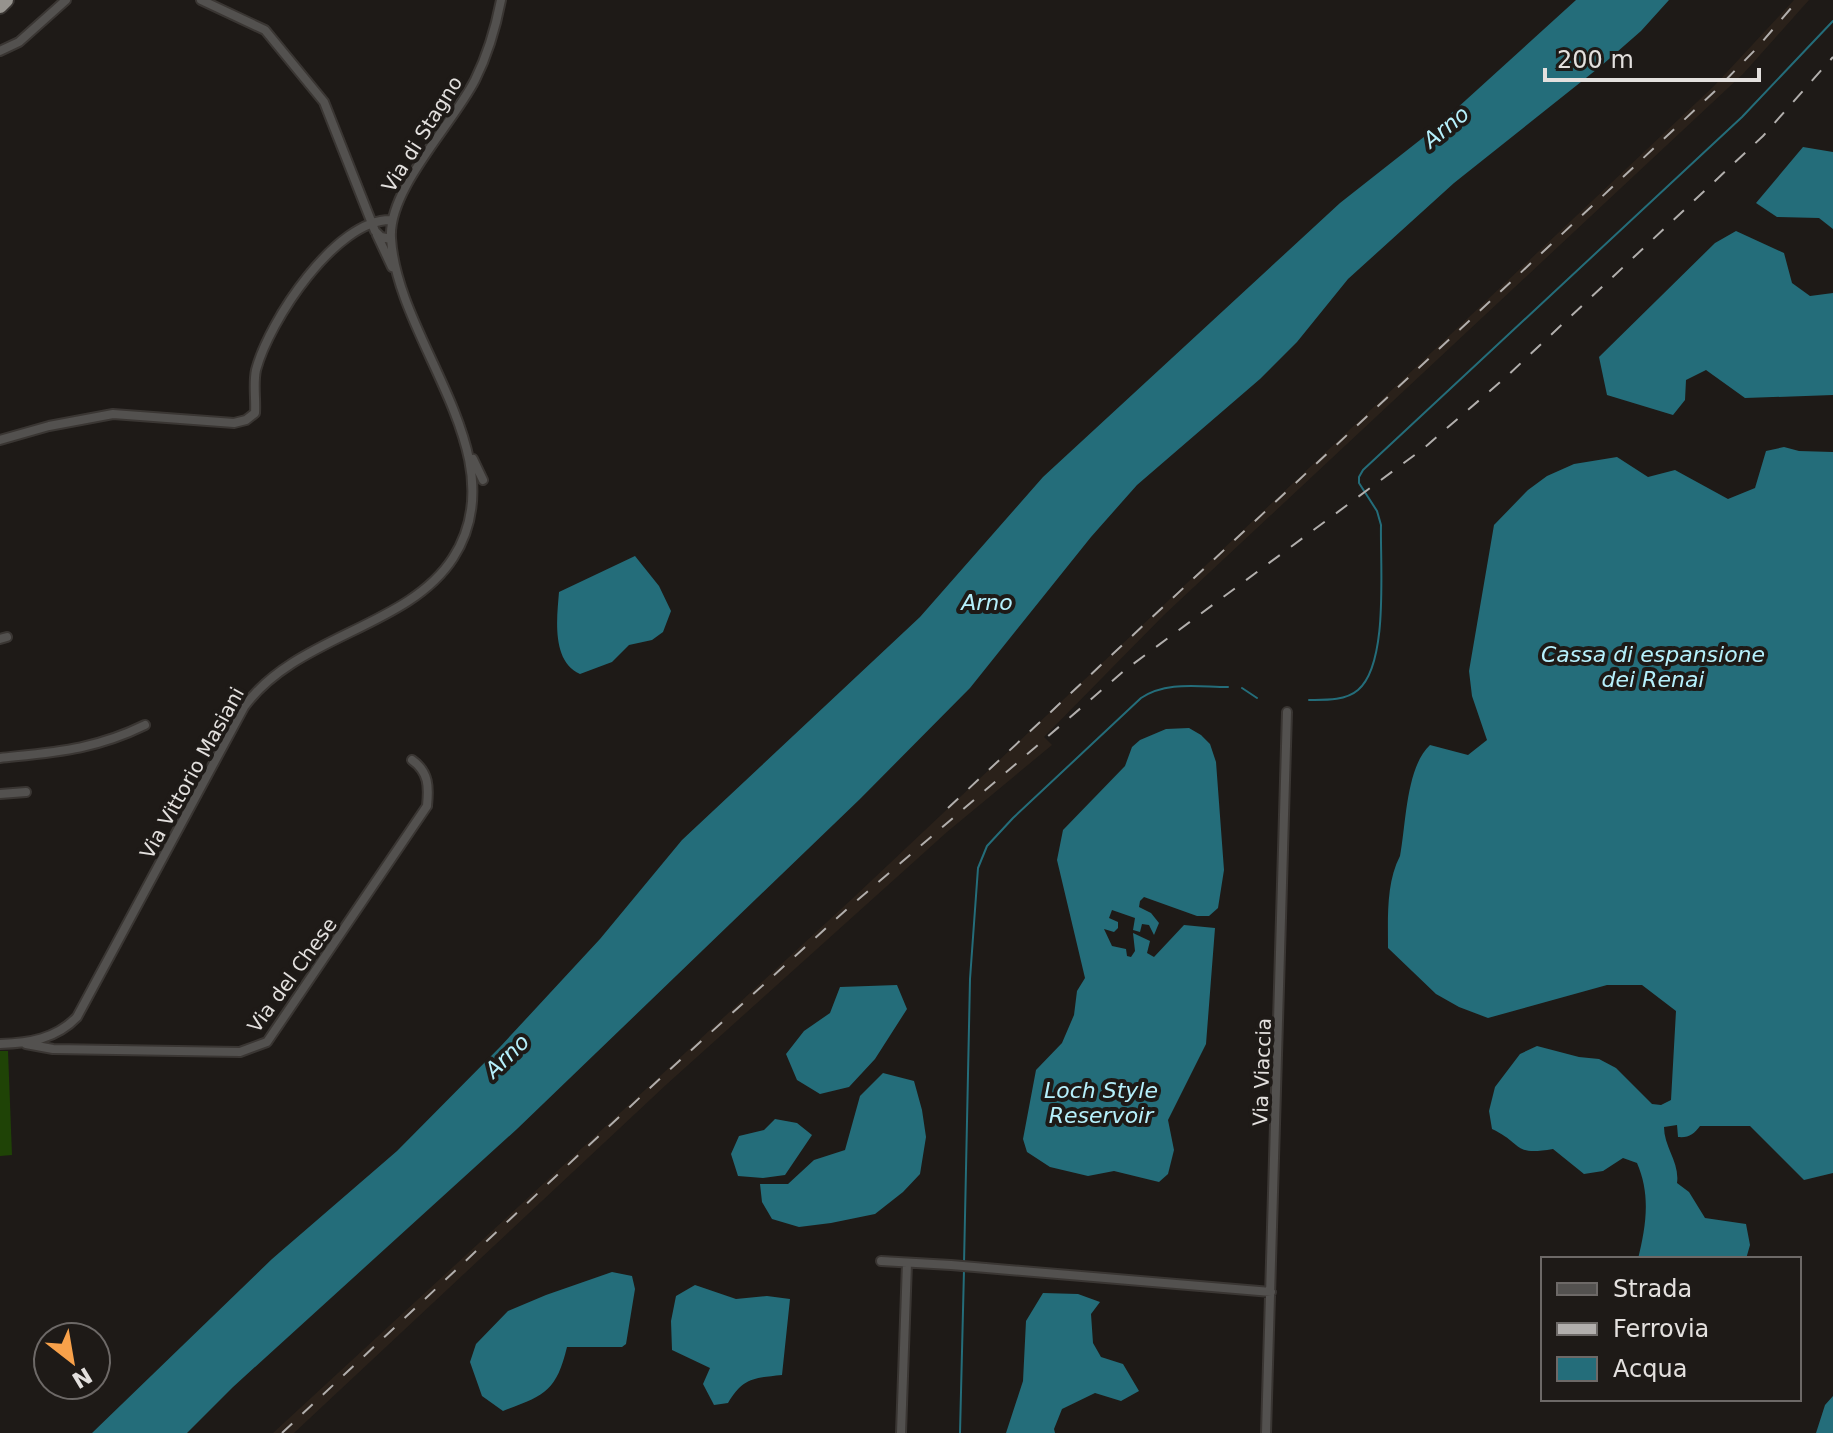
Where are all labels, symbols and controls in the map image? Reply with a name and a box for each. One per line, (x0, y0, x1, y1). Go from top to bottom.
scale bar (1545, 32, 1759, 82)
text: 200 m (1557, 46, 1634, 74)
street label: Via di Stagno (377, 71, 467, 197)
water label: Arno (1417, 101, 1474, 154)
water label: Arno (959, 590, 1013, 615)
water label: Cassa di espansione dei Renai (1541, 642, 1765, 692)
street label: Via Vittorio Masiani (135, 683, 249, 863)
street label: Via del Chese (242, 913, 342, 1037)
street label: Via Viaccia (1248, 1017, 1276, 1127)
water label: Arno (478, 1029, 534, 1084)
water label: Loch Style Reservoir (1044, 1078, 1158, 1128)
legend (1541, 1257, 1801, 1401)
text: Strada (1613, 1275, 1692, 1303)
text: Ferrovia (1613, 1315, 1709, 1343)
north arrow (32, 1321, 112, 1401)
text: Acqua (1613, 1355, 1687, 1383)
text: N (68, 1362, 96, 1393)

